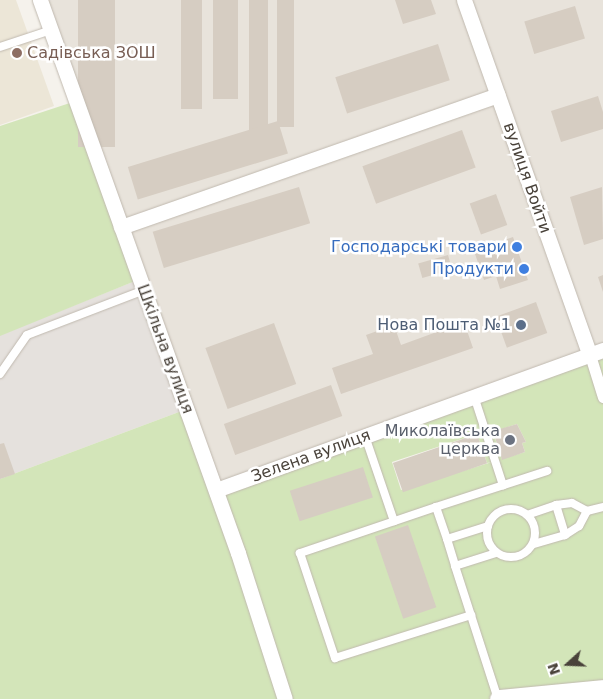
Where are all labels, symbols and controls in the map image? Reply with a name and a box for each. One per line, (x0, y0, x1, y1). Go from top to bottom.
place label: Садівська ЗОШ (27, 43, 156, 63)
marker: Садівська ЗОШ (11, 47, 23, 59)
street label: вулиця Войти (499, 120, 555, 236)
place label: Господарські товари (331, 237, 507, 257)
marker: Господарські товари (511, 241, 523, 253)
place label: Продукти (432, 259, 514, 279)
marker: Продукти (518, 263, 530, 275)
street label: Шкільна вулиця (133, 282, 197, 416)
place label: Нова Пошта №1 (377, 315, 511, 335)
marker: Нова Пошта №1 (515, 319, 527, 331)
place label: Миколаївська церква (385, 421, 500, 459)
street label: Зелена вулиця (249, 426, 373, 486)
marker: Миколаївська церква (504, 434, 516, 446)
north arrow (543, 639, 593, 689)
text: N (544, 661, 563, 677)

